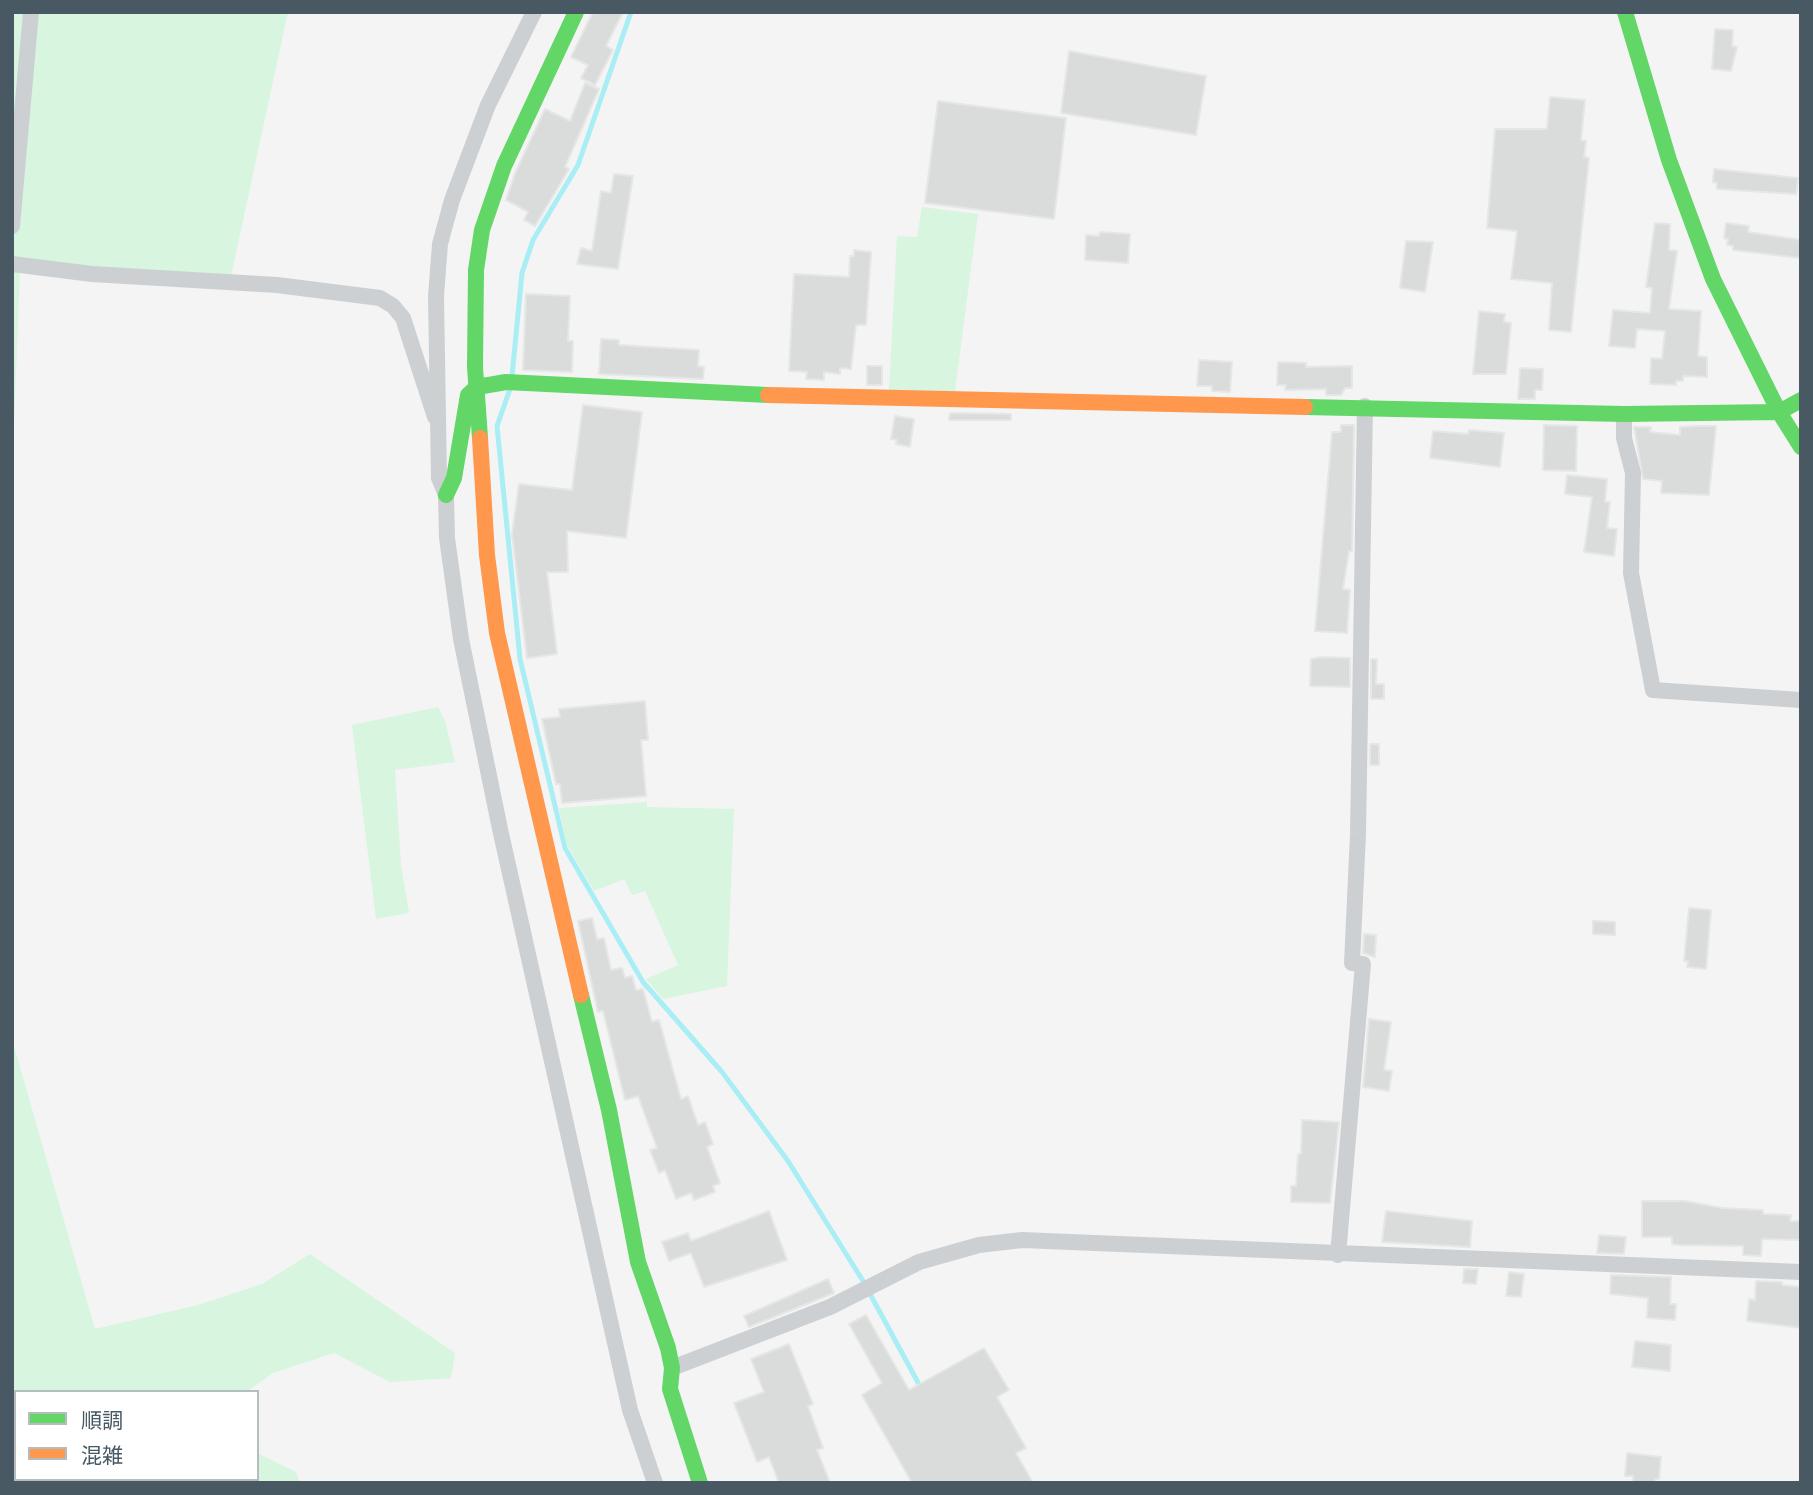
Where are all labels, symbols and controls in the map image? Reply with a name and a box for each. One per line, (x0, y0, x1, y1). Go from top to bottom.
legend (14, 1390, 259, 1481)
text: 順調 (81, 1408, 123, 1434)
text: 混雑 (81, 1443, 123, 1469)

